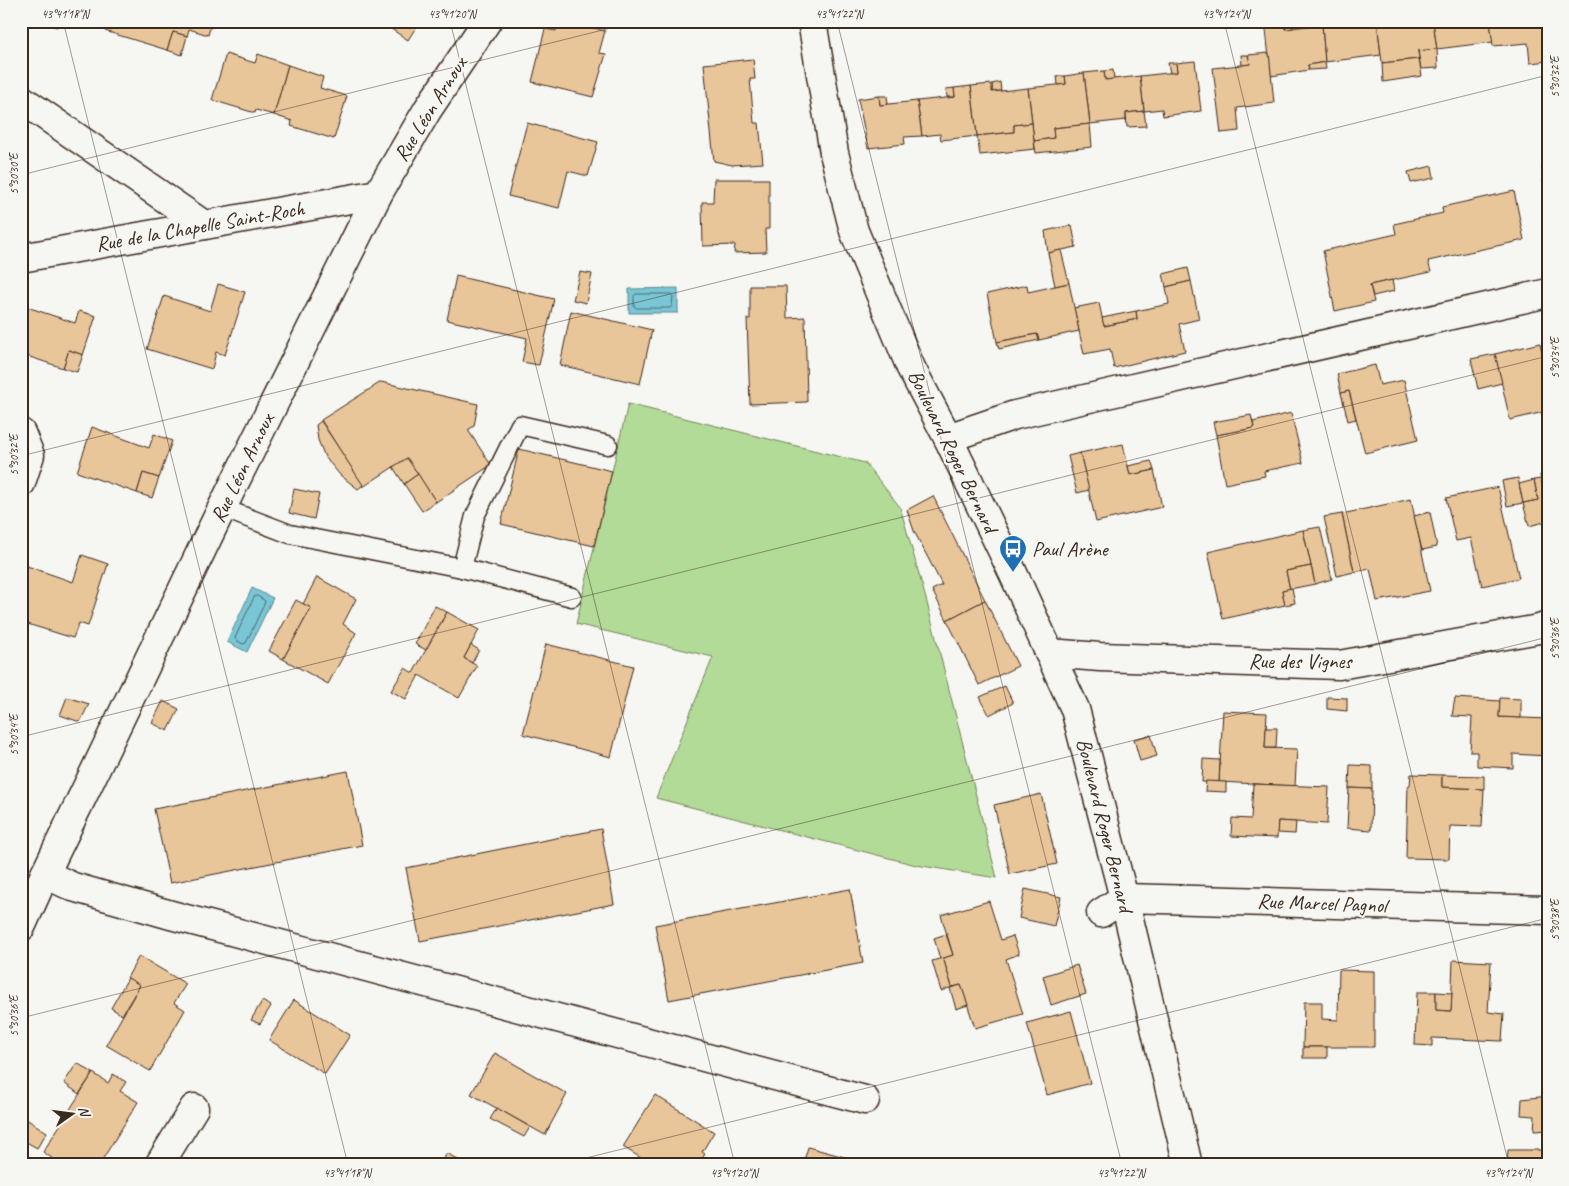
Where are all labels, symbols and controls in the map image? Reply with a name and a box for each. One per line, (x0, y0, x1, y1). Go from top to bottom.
text: 43°41'18"N (41, 6, 90, 22)
text: 43°41'20"N (428, 6, 477, 22)
text: 43°41'22"N (815, 6, 864, 22)
text: 43°41'24"N (1202, 6, 1251, 22)
street label: Rue Léon Arnoux (388, 51, 473, 166)
text: 5°30'32"E (1547, 55, 1563, 98)
text: 5°30'30"E (6, 152, 22, 195)
street label: Rue de la Chapelle Saint-Roch (94, 195, 308, 257)
text: 5°30'34"E (1547, 336, 1563, 379)
street label: Boulevard Roger Bernard (902, 365, 1005, 540)
street label: Rue Léon Arnoux (204, 408, 280, 527)
text: 5°30'32"E (6, 433, 22, 476)
bus stop icon: Paul Arène (998, 534, 1028, 573)
place label: Paul Arène (1032, 536, 1110, 562)
text: 5°30'36"E (1547, 617, 1563, 660)
street label: Rue des Vignes (1249, 648, 1353, 674)
text: 5°30'34"E (6, 713, 22, 756)
street label: Boulevard Roger Bernard (1071, 736, 1140, 918)
street label: Rue Marcel Pagnol (1257, 888, 1391, 918)
text: 5°30'38"E (1547, 898, 1563, 941)
text: 5°30'36"E (6, 994, 22, 1037)
north arrow (48, 1088, 98, 1138)
text: N (75, 1105, 94, 1119)
text: 43°41'18"N (323, 1165, 372, 1181)
text: 43°41'20"N (710, 1165, 759, 1181)
text: 43°41'22"N (1097, 1165, 1146, 1181)
text: 43°41'24"N (1484, 1165, 1533, 1181)

